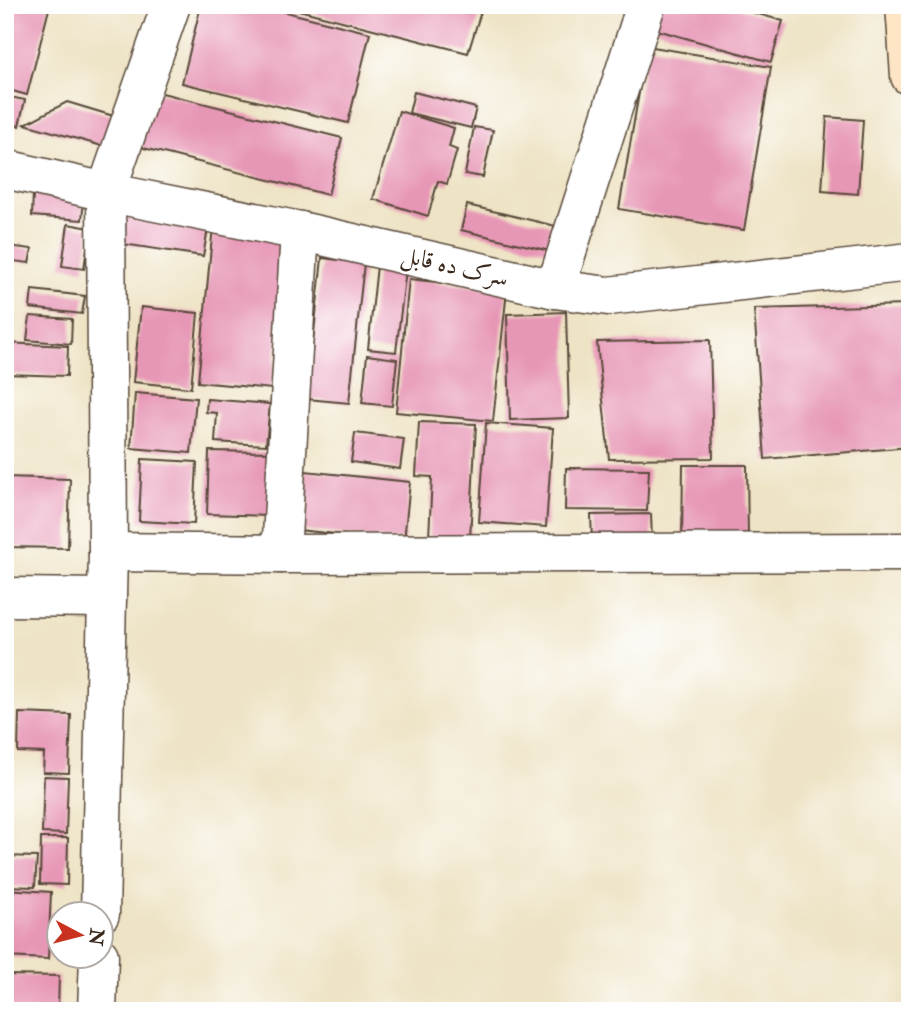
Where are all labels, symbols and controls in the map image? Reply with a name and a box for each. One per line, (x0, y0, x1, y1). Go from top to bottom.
street label: سرک ده قابل (398, 239, 512, 295)
north arrow (46, 900, 116, 970)
text: N (83, 926, 109, 948)

